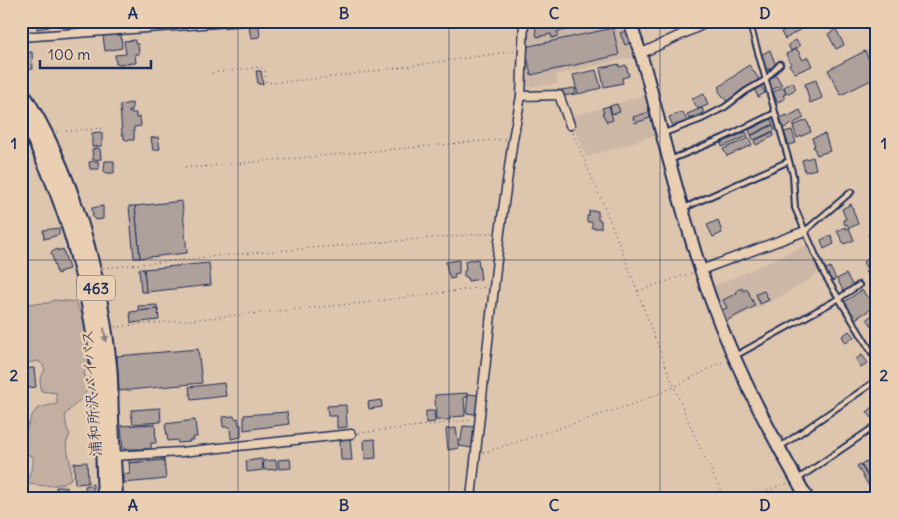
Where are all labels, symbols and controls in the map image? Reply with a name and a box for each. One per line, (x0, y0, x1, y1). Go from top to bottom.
text: A (128, 3, 138, 23)
text: B (339, 3, 350, 23)
text: C (549, 3, 560, 23)
text: D (759, 3, 771, 23)
scale bar (40, 38, 151, 70)
text: 100 m (48, 45, 90, 64)
text: 1 (11, 133, 17, 153)
text: 1 (881, 133, 887, 153)
road number: 463 (77, 276, 115, 300)
one-way arrow (101, 327, 109, 343)
street label: 浦和所沢バイパス (77, 329, 105, 457)
text: 2 (10, 365, 19, 385)
text: 2 (880, 365, 889, 385)
text: A (128, 495, 138, 515)
text: B (339, 495, 350, 515)
text: C (549, 495, 560, 515)
text: D (759, 495, 771, 515)

